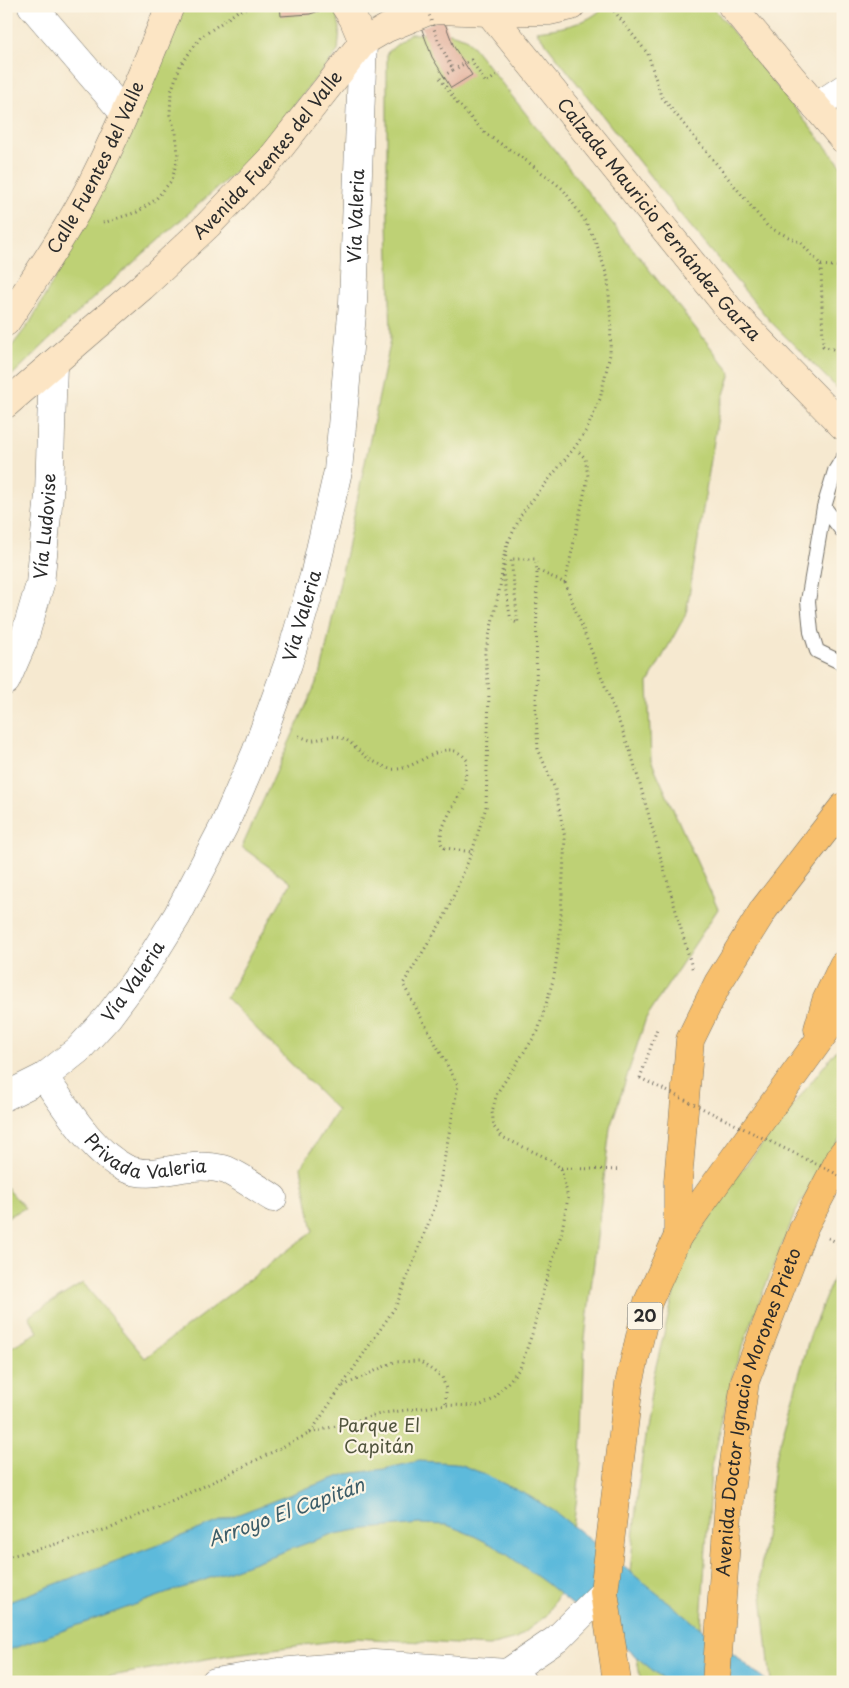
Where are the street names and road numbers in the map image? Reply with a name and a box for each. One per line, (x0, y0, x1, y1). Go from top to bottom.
street label: Avenida Fuentes del Valle (186, 64, 348, 245)
street label: Calle Fuentes del Valle (39, 76, 150, 259)
street label: Calzada Mauricio Fernández Garza (551, 91, 768, 347)
street label: Vía Valeria (340, 168, 370, 263)
street label: Vía Ludovise (26, 473, 62, 580)
street label: Vía Valeria (275, 566, 327, 664)
street label: Vía Valeria (94, 935, 171, 1027)
street label: Privada Valeria (79, 1127, 207, 1185)
street label: Avenida Doctor Ignacio Morones Prieto (709, 1243, 807, 1577)
road number: 20 (628, 1302, 662, 1330)

